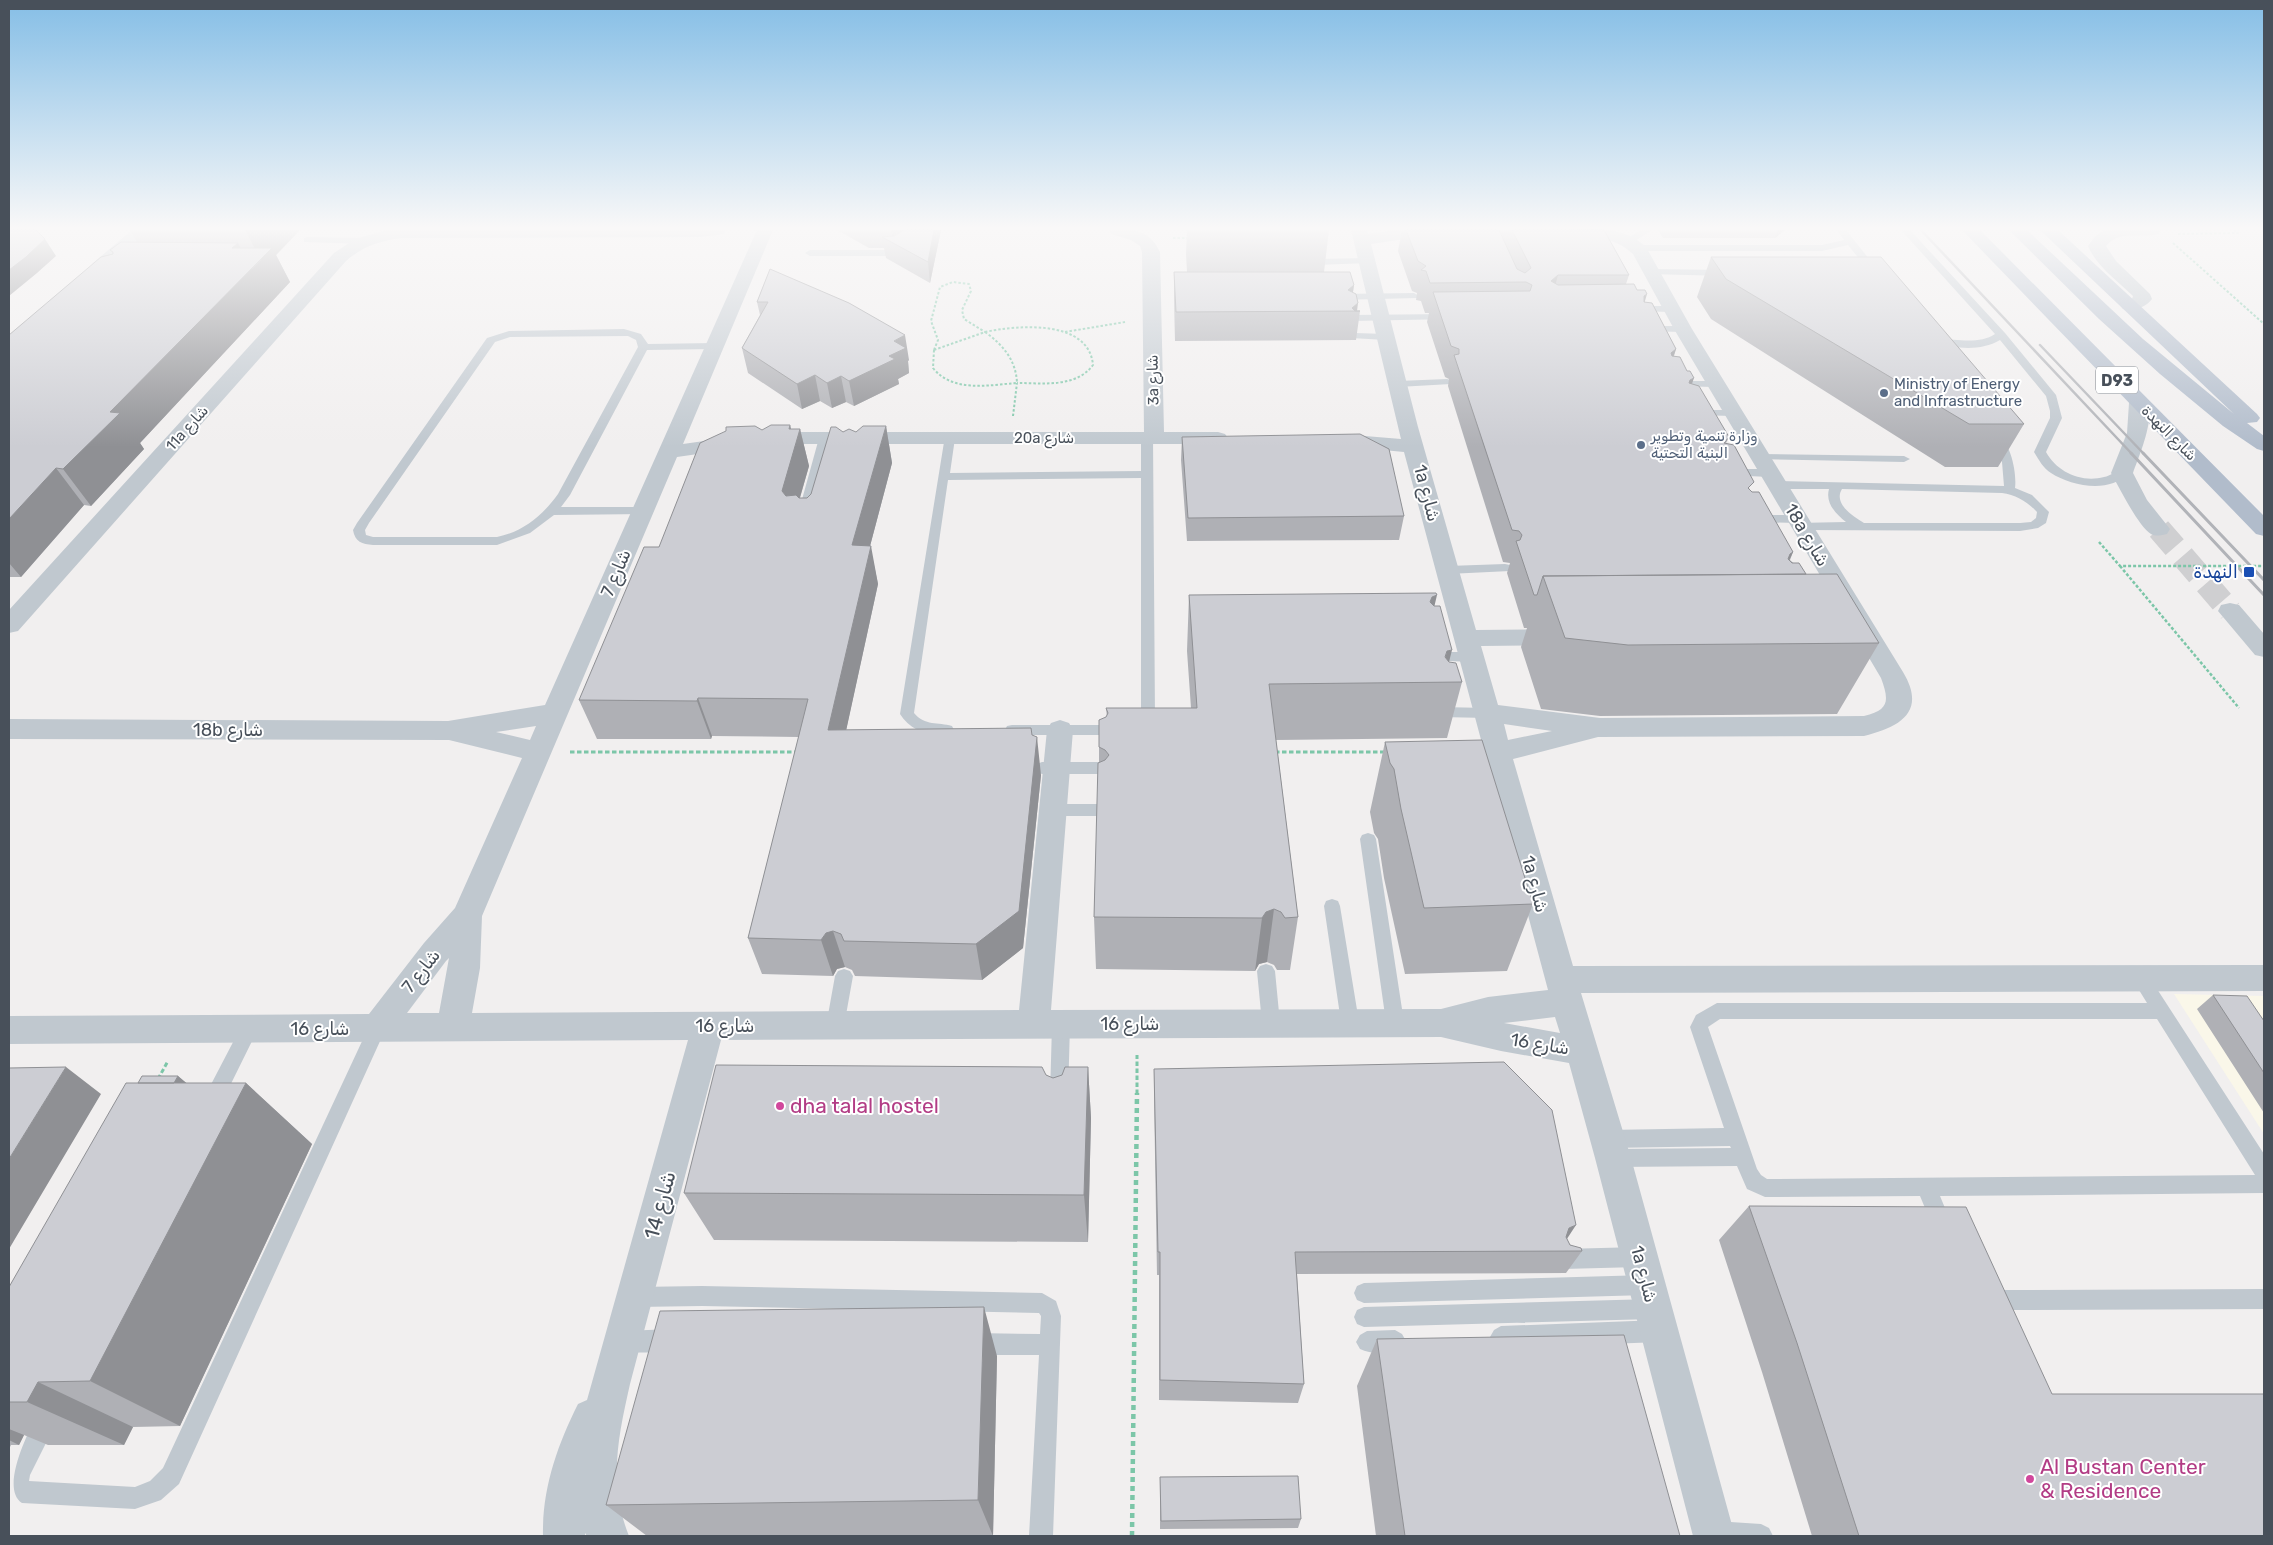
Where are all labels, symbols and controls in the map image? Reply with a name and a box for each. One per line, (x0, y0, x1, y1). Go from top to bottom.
street label: 3a شارع (1144, 354, 1164, 406)
road number: D93 (2096, 366, 2138, 394)
place label: Ministry of Energy and Infrastructure (1894, 375, 2022, 410)
marker: Ministry of Energy and Infrastructure (1878, 387, 1890, 399)
street label: 11a شارع (162, 402, 213, 456)
street label: شارع النهدة (2136, 402, 2200, 466)
place label: وزارة تنمية وتطوير البنية التحتية (1650, 427, 1758, 462)
street label: 20a شارع (1014, 429, 1074, 449)
marker: وزارة تنمية وتطوير البنية التحتية (1635, 439, 1647, 451)
street label: 1a شارع (1408, 462, 1445, 524)
street label: 18a شارع (1779, 500, 1834, 571)
street label: شارع 7 (596, 546, 637, 600)
place label: النهدة (2193, 561, 2238, 583)
marker: النهدة (2242, 565, 2256, 579)
street label: 18b شارع (193, 719, 263, 742)
street label: 1a شارع (1516, 853, 1553, 915)
street label: شارع 7 (397, 945, 446, 998)
street label: شارع 16 (1101, 1013, 1159, 1036)
street label: شارع 16 (696, 1015, 754, 1038)
street label: شارع 16 (291, 1018, 349, 1041)
street label: شارع 16 (1509, 1029, 1571, 1060)
place label: dha talal hostel (790, 1093, 939, 1118)
marker: dha talal hostel (774, 1100, 786, 1112)
street label: شارع 14 (639, 1168, 682, 1242)
street label: 1a شارع (1625, 1243, 1662, 1305)
place label: Al Bustan Center & Residence (2040, 1454, 2206, 1503)
marker: Al Bustan Center & Residence (2024, 1473, 2036, 1485)

